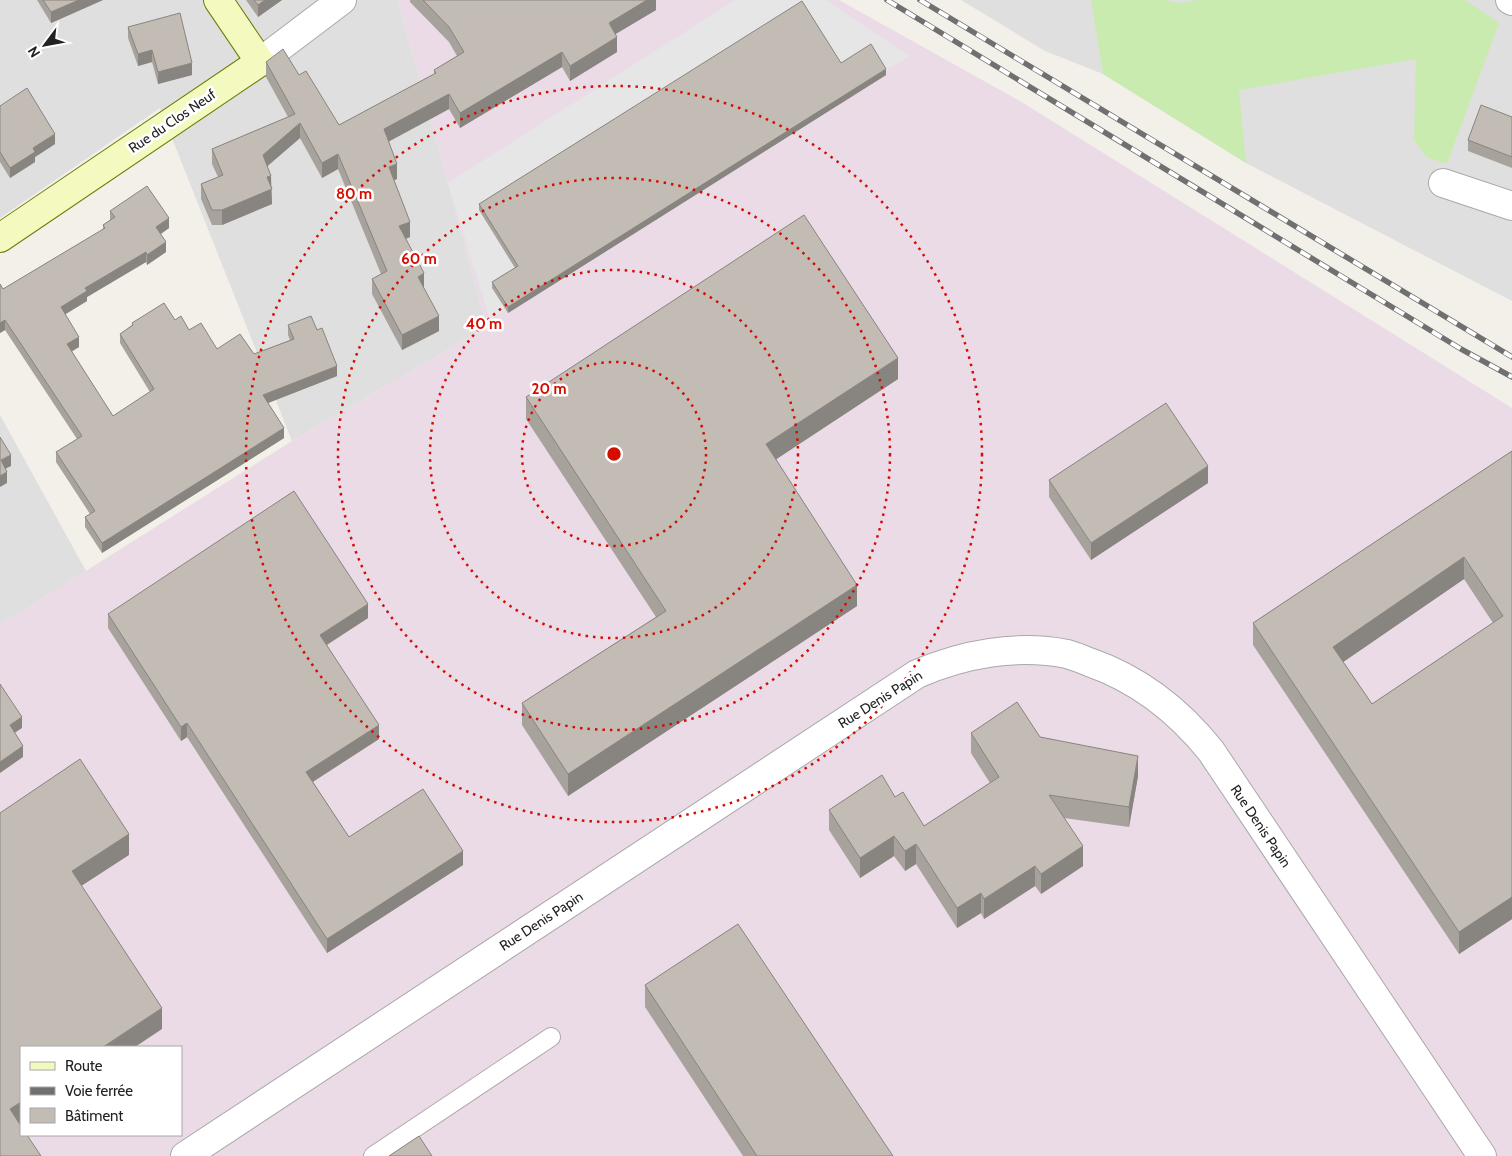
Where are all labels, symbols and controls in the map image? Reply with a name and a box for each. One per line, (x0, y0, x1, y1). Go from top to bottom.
north arrow (20, 20, 70, 70)
text: N (24, 43, 44, 61)
street label: Rue du Clos Neuf (125, 85, 219, 157)
text: 80 m (336, 185, 372, 203)
text: 60 m (401, 250, 437, 268)
text: 40 m (466, 315, 502, 333)
text: 20 m (532, 380, 566, 398)
centre of rings (605, 445, 623, 463)
street label: Rue Denis Papin (834, 666, 926, 732)
street label: Rue Denis Papin (1227, 781, 1295, 871)
street label: Rue Denis Papin (496, 887, 586, 955)
legend (20, 1046, 182, 1136)
text: Route (65, 1057, 103, 1075)
text: Voie ferrée (65, 1082, 133, 1100)
text: Bâtiment (65, 1107, 123, 1125)

